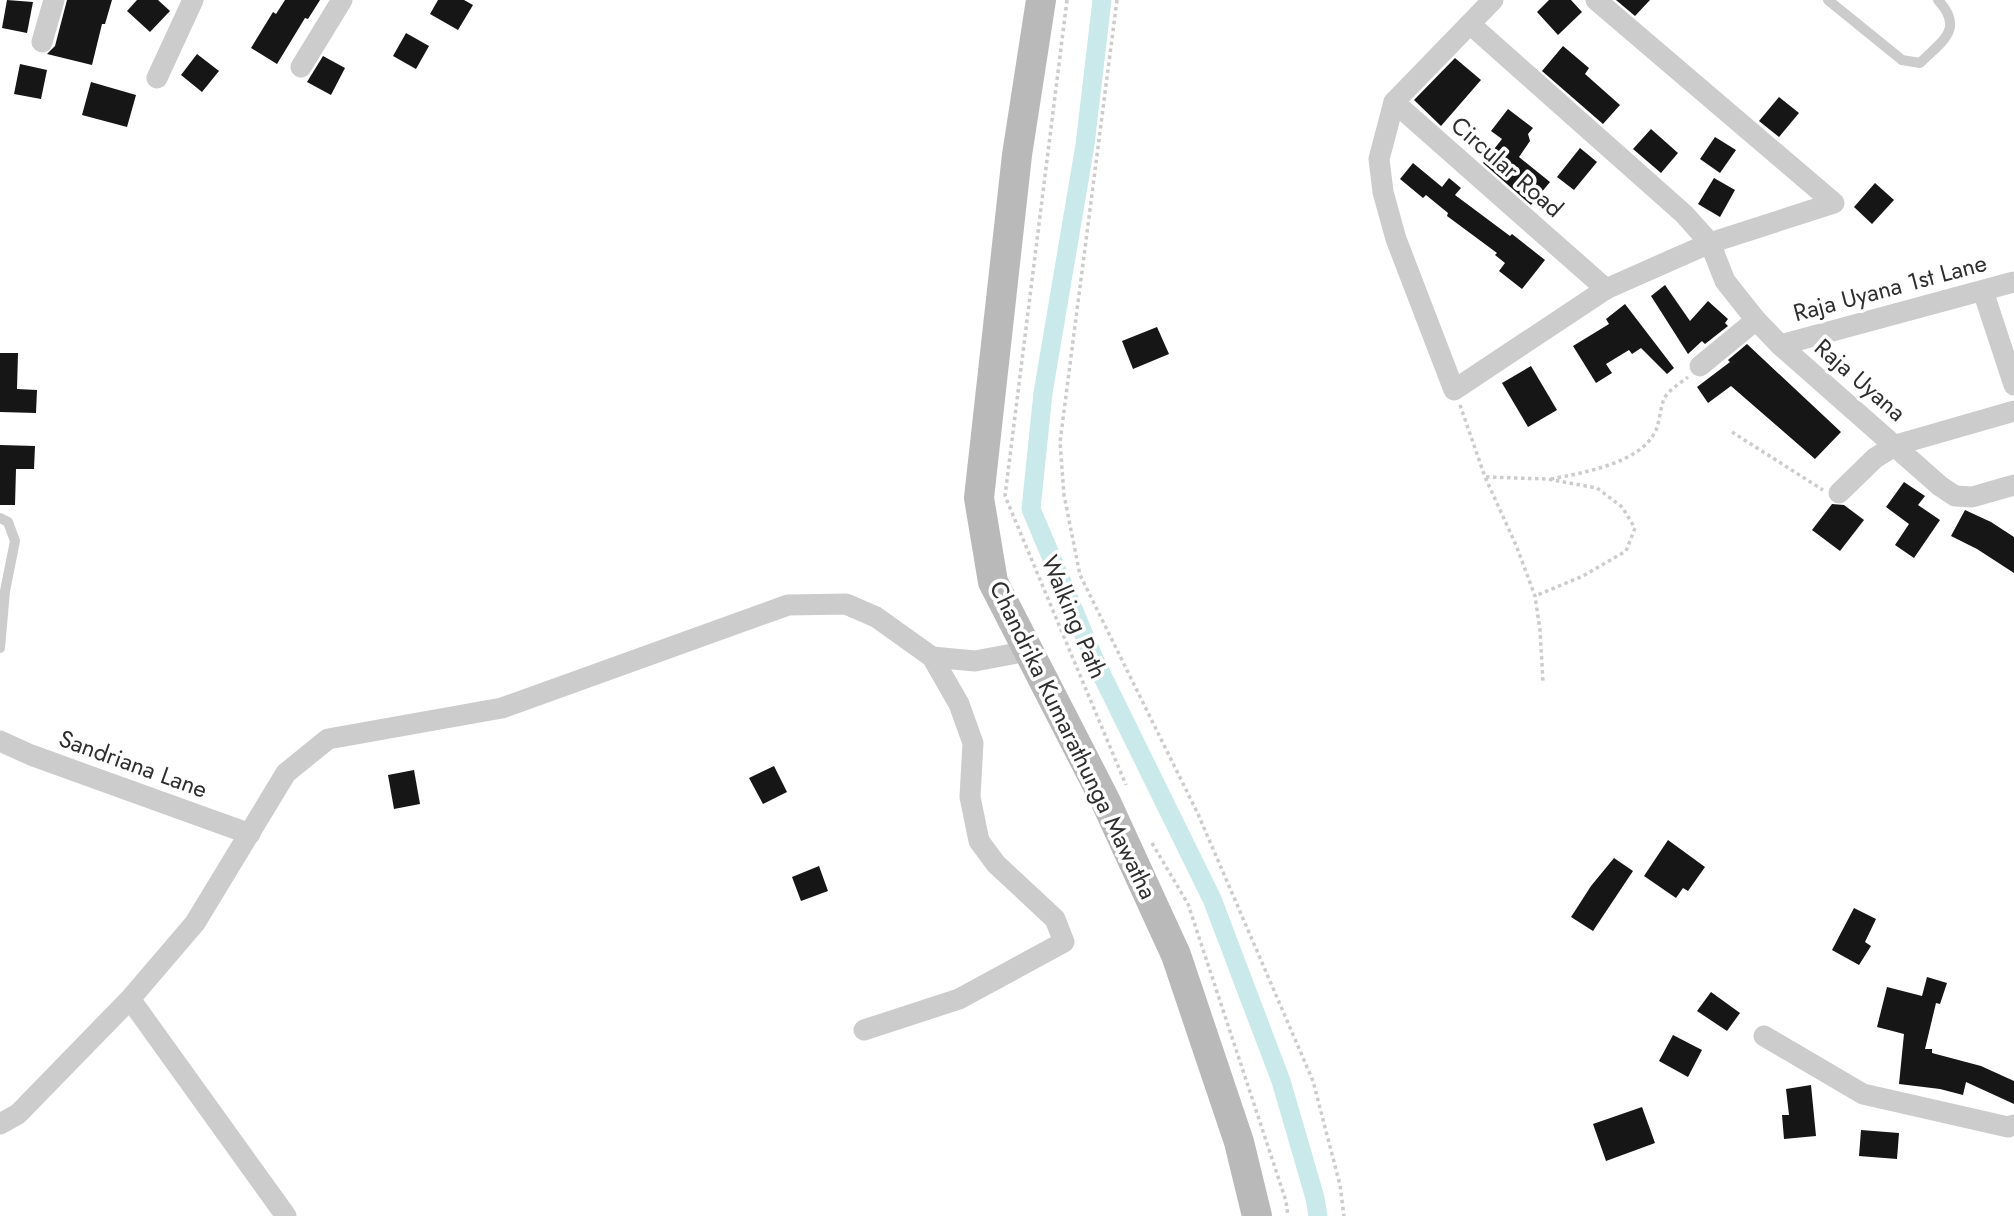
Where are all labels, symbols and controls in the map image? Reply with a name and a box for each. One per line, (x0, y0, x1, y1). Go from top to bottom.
street label: Circular Road (1443, 108, 1571, 225)
street label: Raja Uyana 1st Lane (1789, 245, 1990, 330)
street label: Raja Uyana (1807, 330, 1914, 429)
street label: Walking Path (1033, 550, 1116, 684)
street label: Chandrika Kumarathunga Mawatha (981, 574, 1166, 905)
street label: Sandriana Lane (54, 720, 212, 807)

